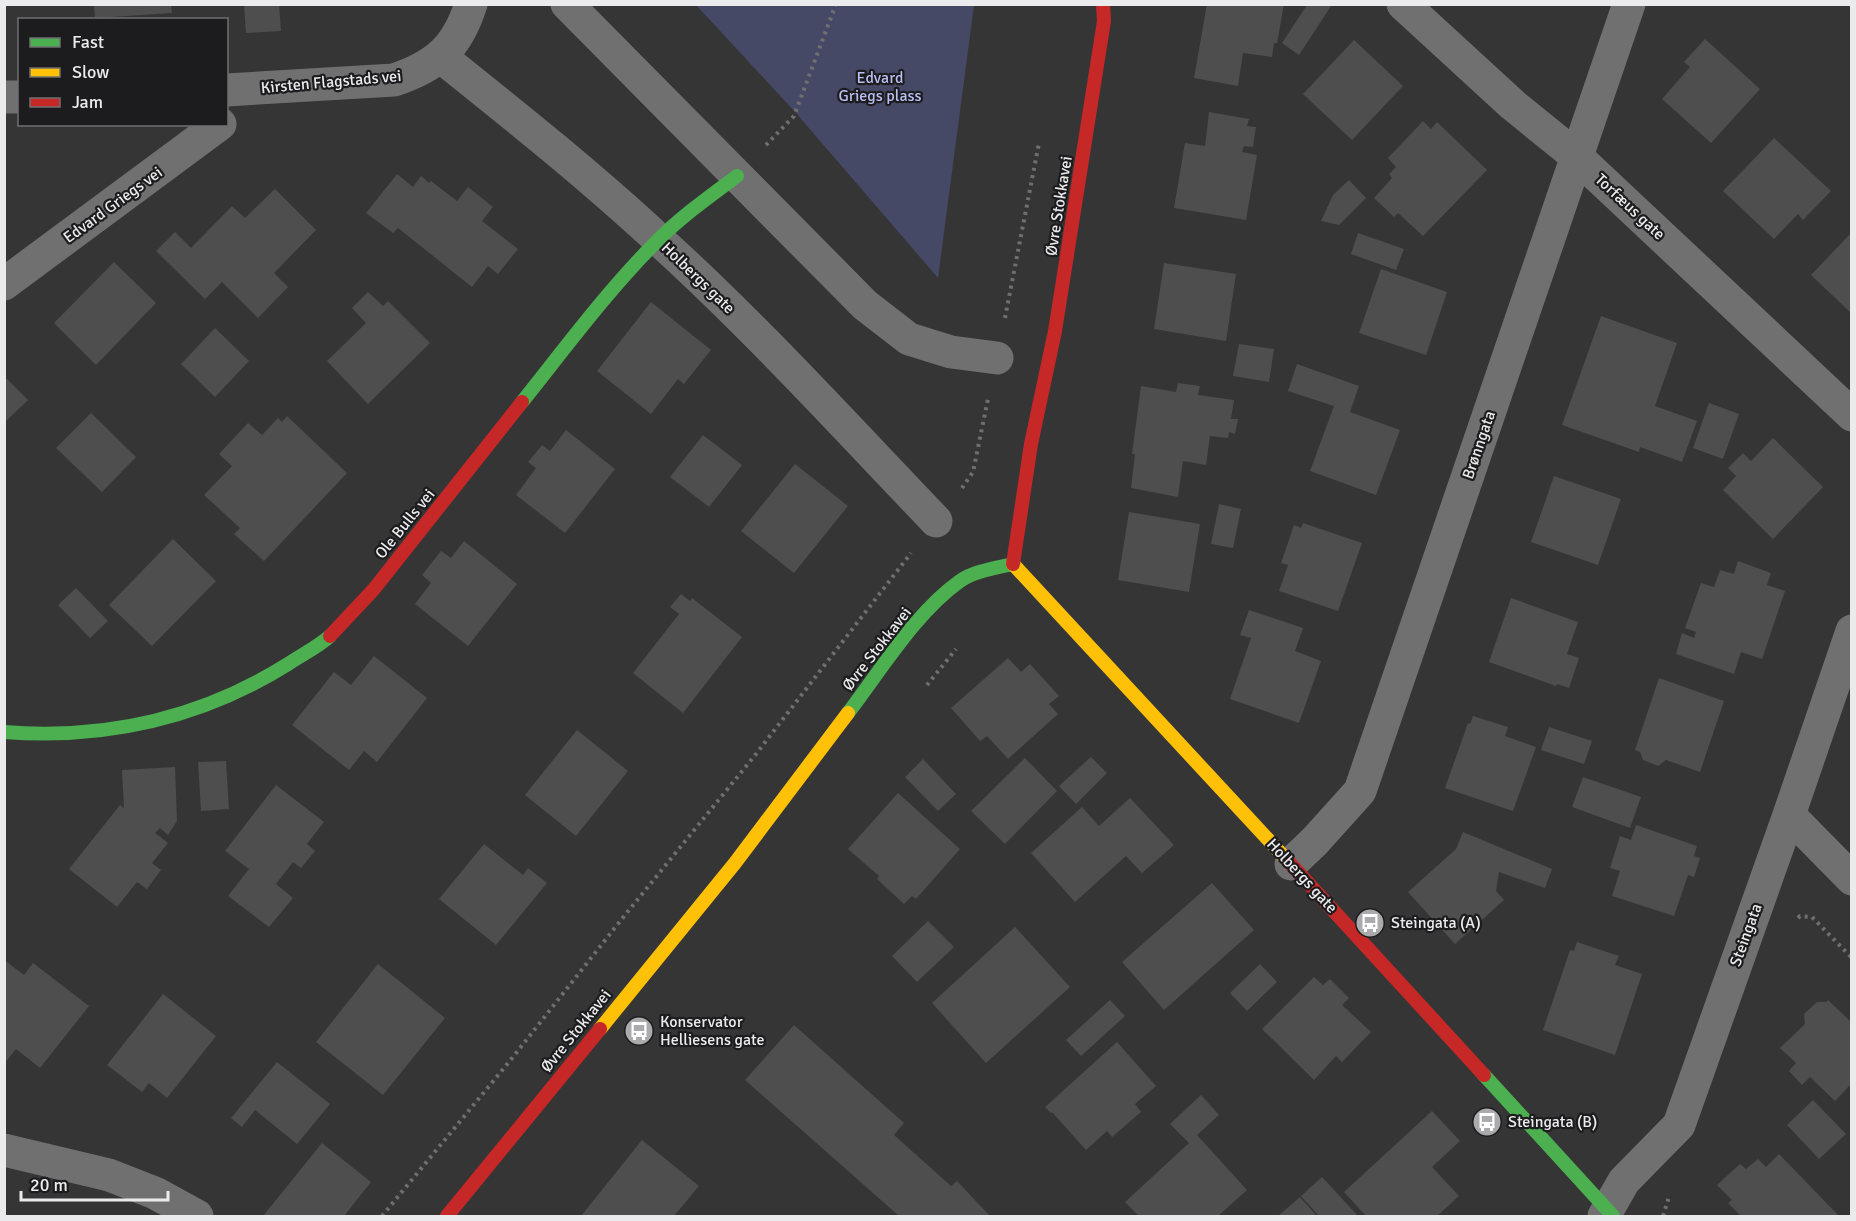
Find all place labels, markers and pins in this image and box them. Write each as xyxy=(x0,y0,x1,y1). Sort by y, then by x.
bus stop icon: Steingata (A) xyxy=(1354,907,1386,939)
place label: Steingata (A) xyxy=(1391,913,1481,933)
place label: Konservator Helliesens gate xyxy=(660,1012,764,1050)
bus stop icon: Konservator Helliesens gate xyxy=(623,1015,655,1047)
bus stop icon: Steingata (B) xyxy=(1471,1106,1503,1138)
place label: Steingata (B) xyxy=(1508,1112,1597,1132)

